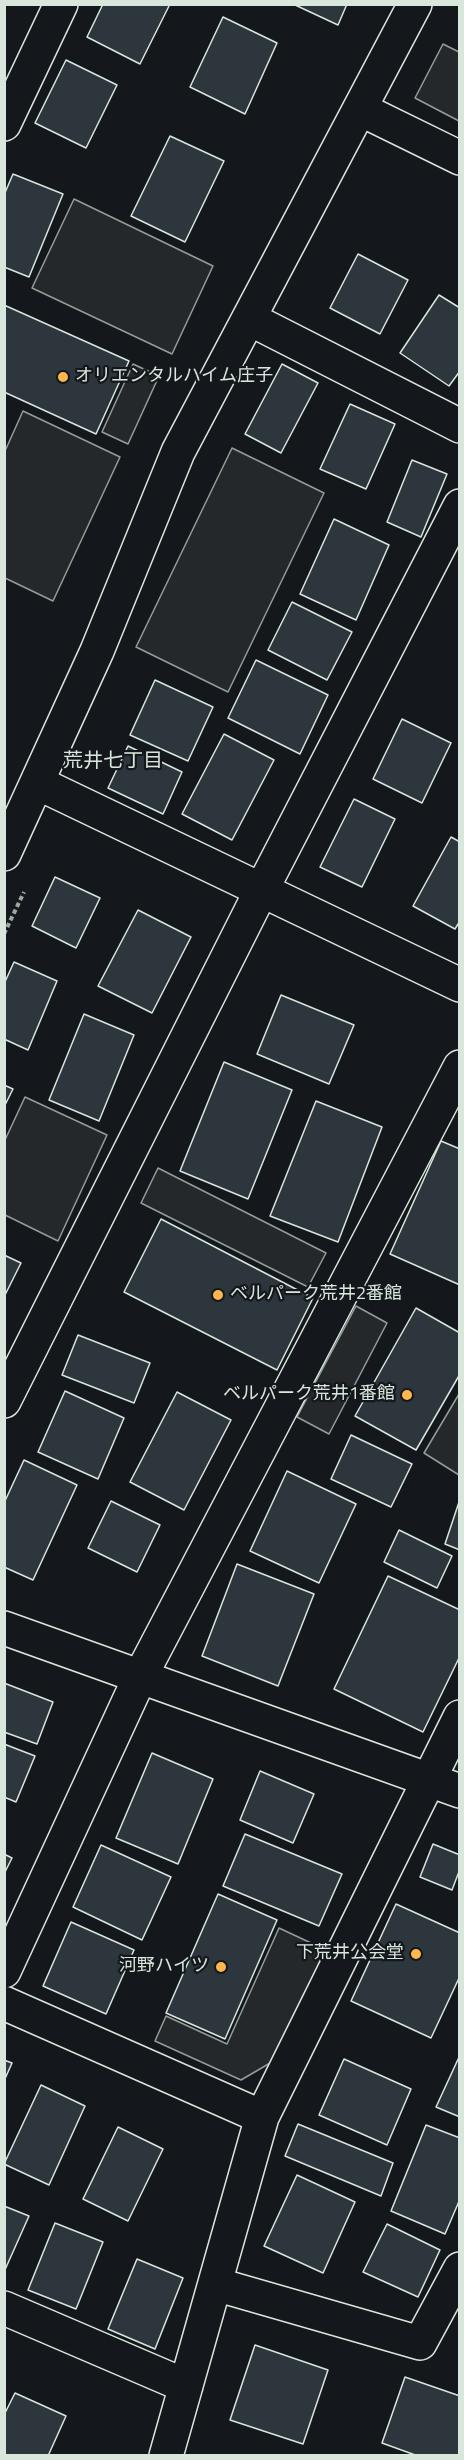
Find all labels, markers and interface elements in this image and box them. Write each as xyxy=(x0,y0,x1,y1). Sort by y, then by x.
place label: オリエンタルハイム庄子 xyxy=(75,366,273,388)
marker: オリエンタルハイム庄子 xyxy=(56,370,70,384)
district label: 荒井七丁目 xyxy=(63,750,163,774)
place label: ベルパーク荒井2番館 xyxy=(230,1284,402,1306)
marker: ベルパーク荒井2番館 xyxy=(211,1288,225,1302)
place label: ベルパーク荒井1番館 xyxy=(223,1384,395,1406)
marker: ベルパーク荒井1番館 xyxy=(400,1388,414,1402)
place label: 下荒井公会堂 xyxy=(296,1943,404,1965)
marker: 下荒井公会堂 xyxy=(409,1947,423,1961)
place label: 河野ハイツ xyxy=(119,1956,209,1978)
marker: 河野ハイツ xyxy=(214,1960,228,1974)

